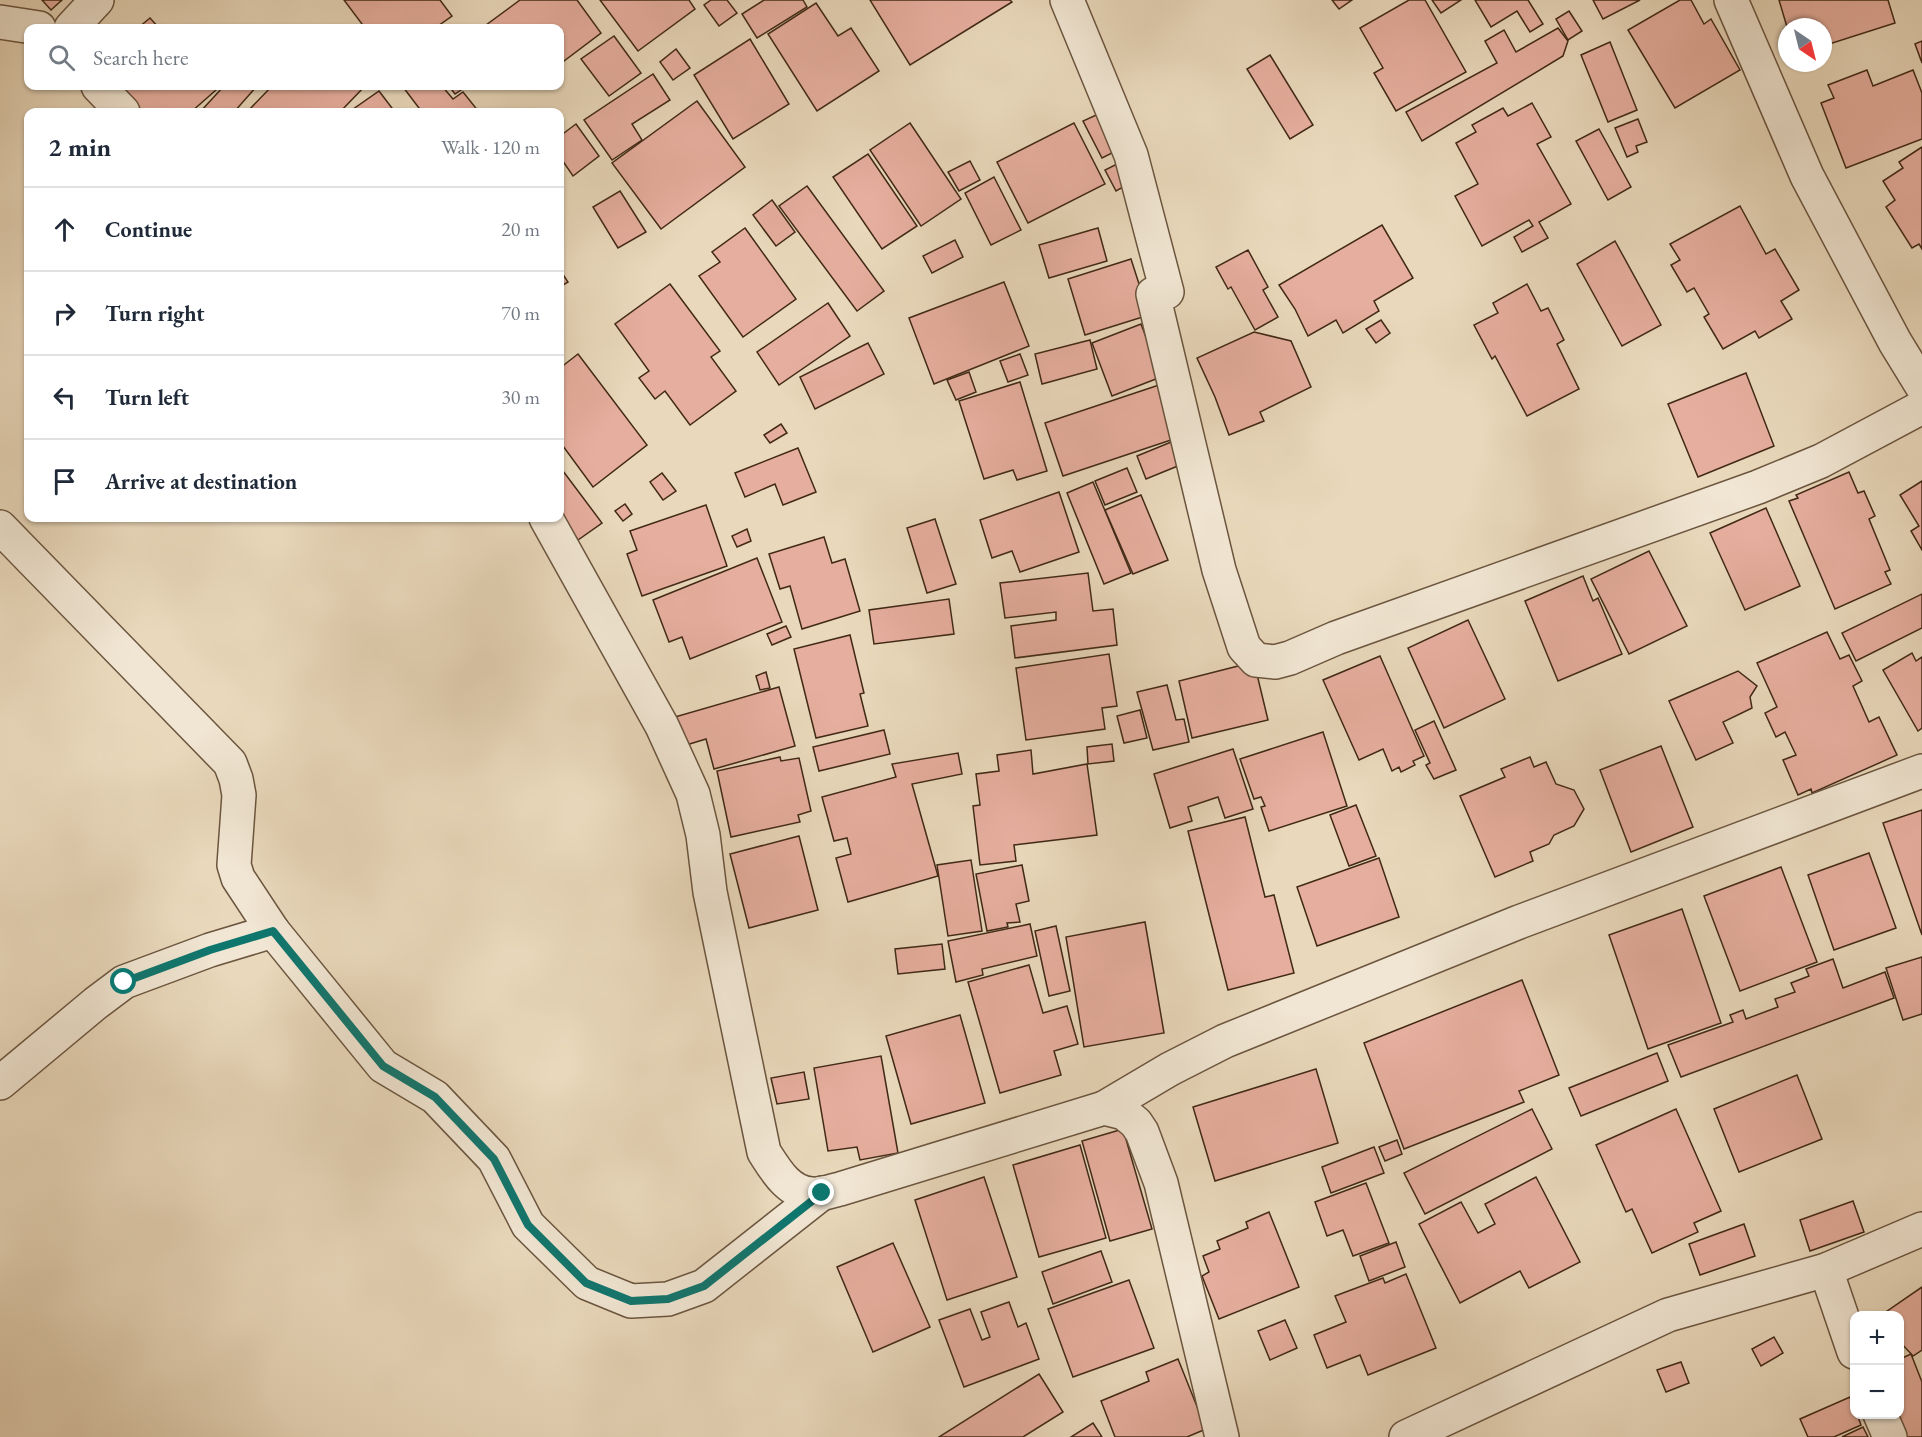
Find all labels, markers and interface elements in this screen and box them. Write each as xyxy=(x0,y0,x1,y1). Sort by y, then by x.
north arrow xyxy=(1778,18,1832,72)
search box xyxy=(24,24,564,90)
icon: search xyxy=(45,41,78,74)
text: Search here xyxy=(93,43,188,72)
text: 2 min xyxy=(48,130,111,164)
text: Walk · 120 m xyxy=(441,134,540,160)
icon: ahead xyxy=(48,213,81,246)
text: Continue xyxy=(105,215,192,244)
text: 20 m xyxy=(501,216,540,242)
icon: right xyxy=(48,297,81,330)
text: Turn right xyxy=(105,299,204,328)
text: 70 m xyxy=(501,300,540,326)
icon: left xyxy=(48,381,81,414)
text: Turn left xyxy=(105,383,189,412)
text: 30 m xyxy=(501,384,540,410)
icon: arrive xyxy=(48,465,81,498)
text: Arrive at destination xyxy=(105,467,297,496)
route start xyxy=(110,968,136,994)
route end xyxy=(808,1179,834,1205)
map controls xyxy=(1850,1311,1904,1419)
button: + xyxy=(1850,1311,1904,1365)
button: − xyxy=(1850,1365,1904,1419)

